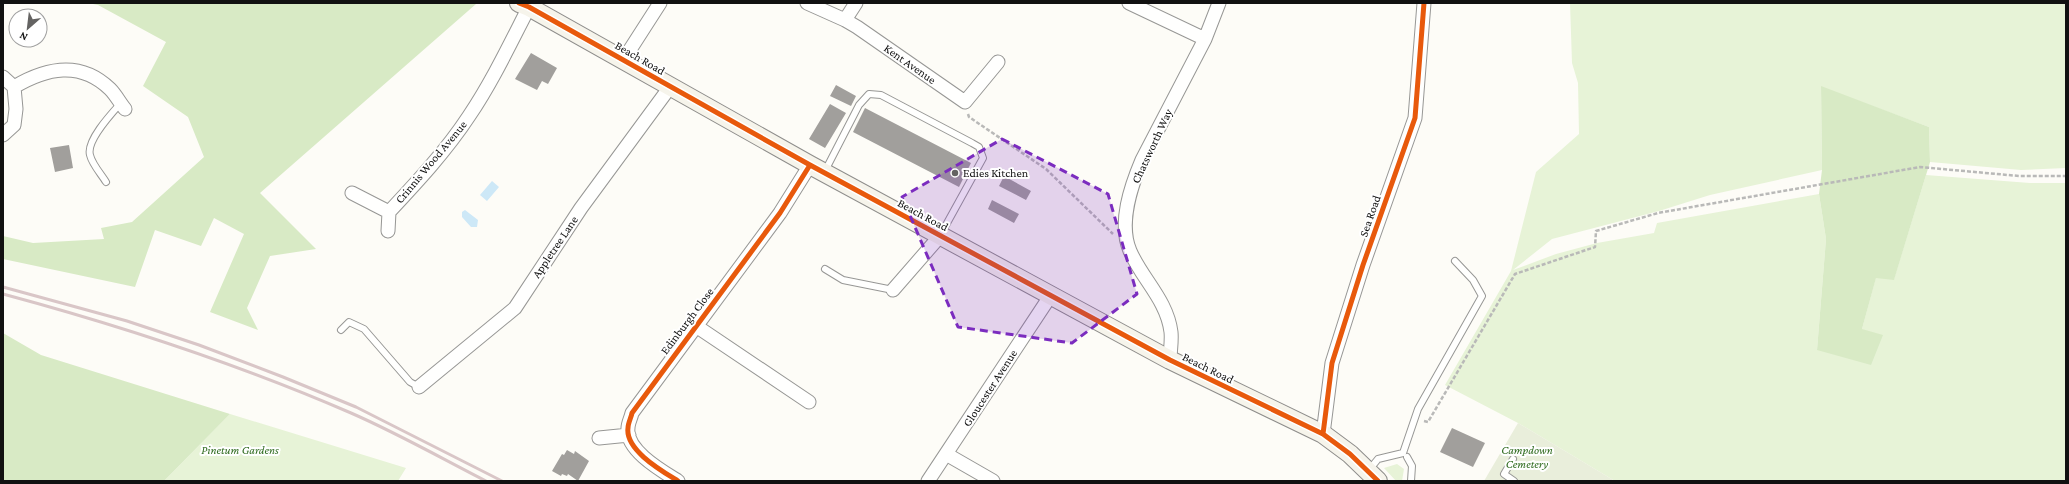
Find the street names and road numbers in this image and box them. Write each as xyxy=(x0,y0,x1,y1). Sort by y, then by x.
street label: Beach Road xyxy=(613,38,668,78)
street label: Kent Avenue xyxy=(881,41,939,87)
street label: Chatsworth Way xyxy=(1129,106,1176,186)
street label: Crinnis Wood Avenue xyxy=(392,118,470,206)
street label: Sea Road xyxy=(1356,193,1384,239)
street label: Beach Road xyxy=(895,196,951,234)
street label: Appletree Lane xyxy=(529,213,581,281)
street label: Edinburgh Close xyxy=(657,285,717,357)
street label: Gloucester Avenue xyxy=(960,347,1020,429)
street label: Beach Road xyxy=(1180,350,1237,387)

